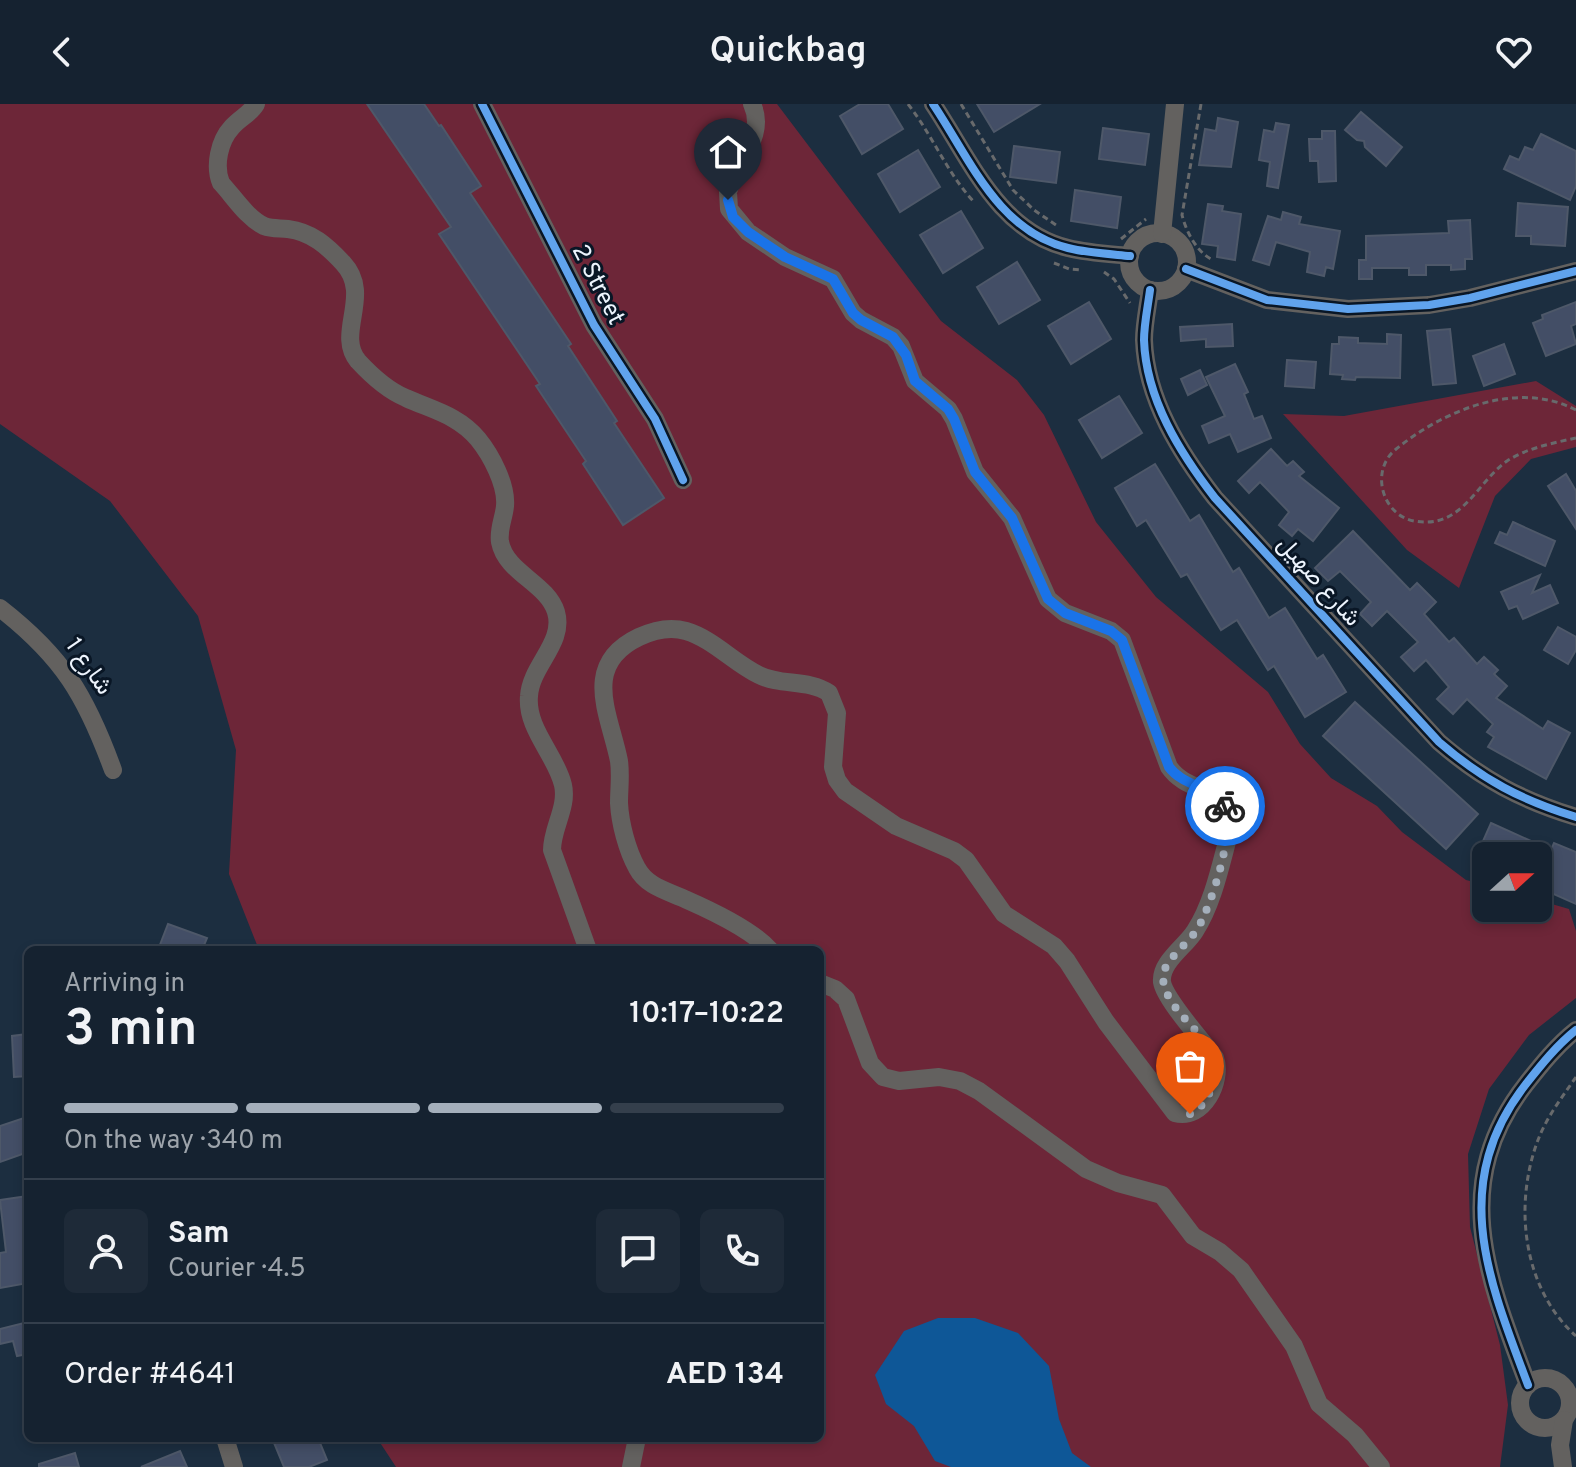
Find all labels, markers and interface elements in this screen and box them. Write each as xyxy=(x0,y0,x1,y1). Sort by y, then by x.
text: Quickbag xyxy=(709,29,867,75)
icon: back xyxy=(40,30,84,74)
icon: heart xyxy=(1492,30,1536,74)
pin xyxy=(694,118,762,200)
icon: home xyxy=(706,130,750,174)
street label: 2 Street xyxy=(564,240,630,330)
street label: شارع صهيل xyxy=(1270,531,1366,633)
street label: شارع 1 xyxy=(58,633,118,701)
courier xyxy=(1185,766,1265,846)
icon: bike xyxy=(1203,784,1247,828)
north arrow xyxy=(1472,842,1552,922)
map controls xyxy=(1472,842,1552,922)
text: Arriving in xyxy=(64,968,185,1001)
text: 10:17–10:22 xyxy=(629,996,784,1033)
text: 3 min xyxy=(64,998,197,1064)
pin xyxy=(1156,1032,1224,1114)
icon: bag xyxy=(1168,1044,1212,1088)
text: On the way · 340 m xyxy=(64,1125,283,1158)
button: person xyxy=(64,1209,148,1293)
button: chat xyxy=(596,1209,680,1293)
button: phone xyxy=(700,1209,784,1293)
text: Sam xyxy=(168,1216,230,1253)
text: Courier · 4.5 xyxy=(168,1253,306,1286)
text: Order #4641 xyxy=(64,1357,236,1394)
text: AED 134 xyxy=(666,1357,784,1394)

